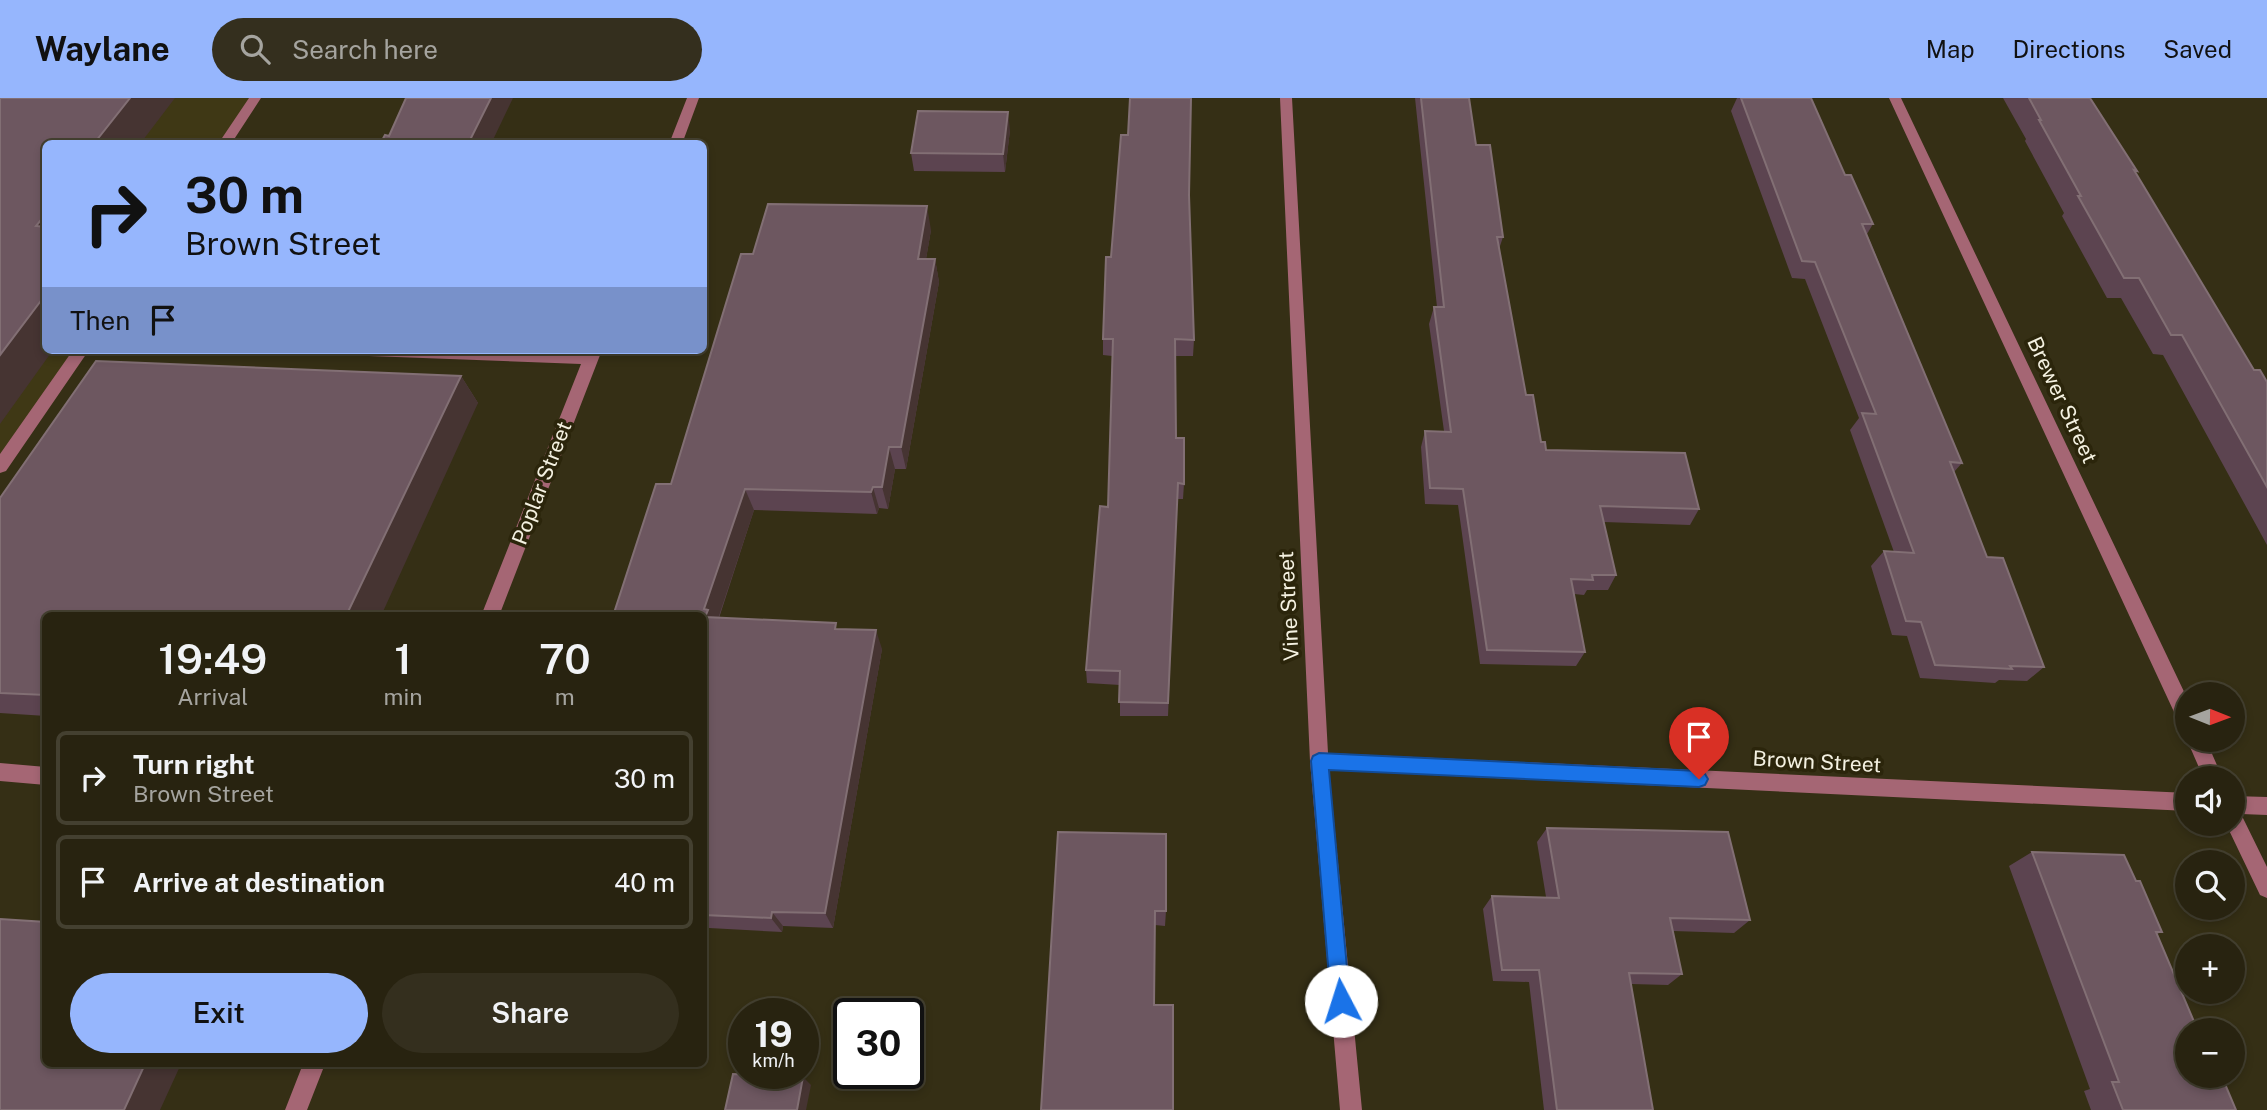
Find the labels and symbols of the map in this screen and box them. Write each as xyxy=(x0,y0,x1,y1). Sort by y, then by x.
street label: Brewer Street xyxy=(2022,333,2103,467)
street label: Poplar Street xyxy=(507,418,577,548)
street label: Vine Street xyxy=(1273,551,1304,661)
north arrow xyxy=(2175,682,2245,752)
pin xyxy=(1669,707,1729,779)
street label: Brown Street xyxy=(1752,746,1882,777)
position arrow xyxy=(1304,964,1378,1038)
speed limit sign: 30 xyxy=(833,998,924,1089)

